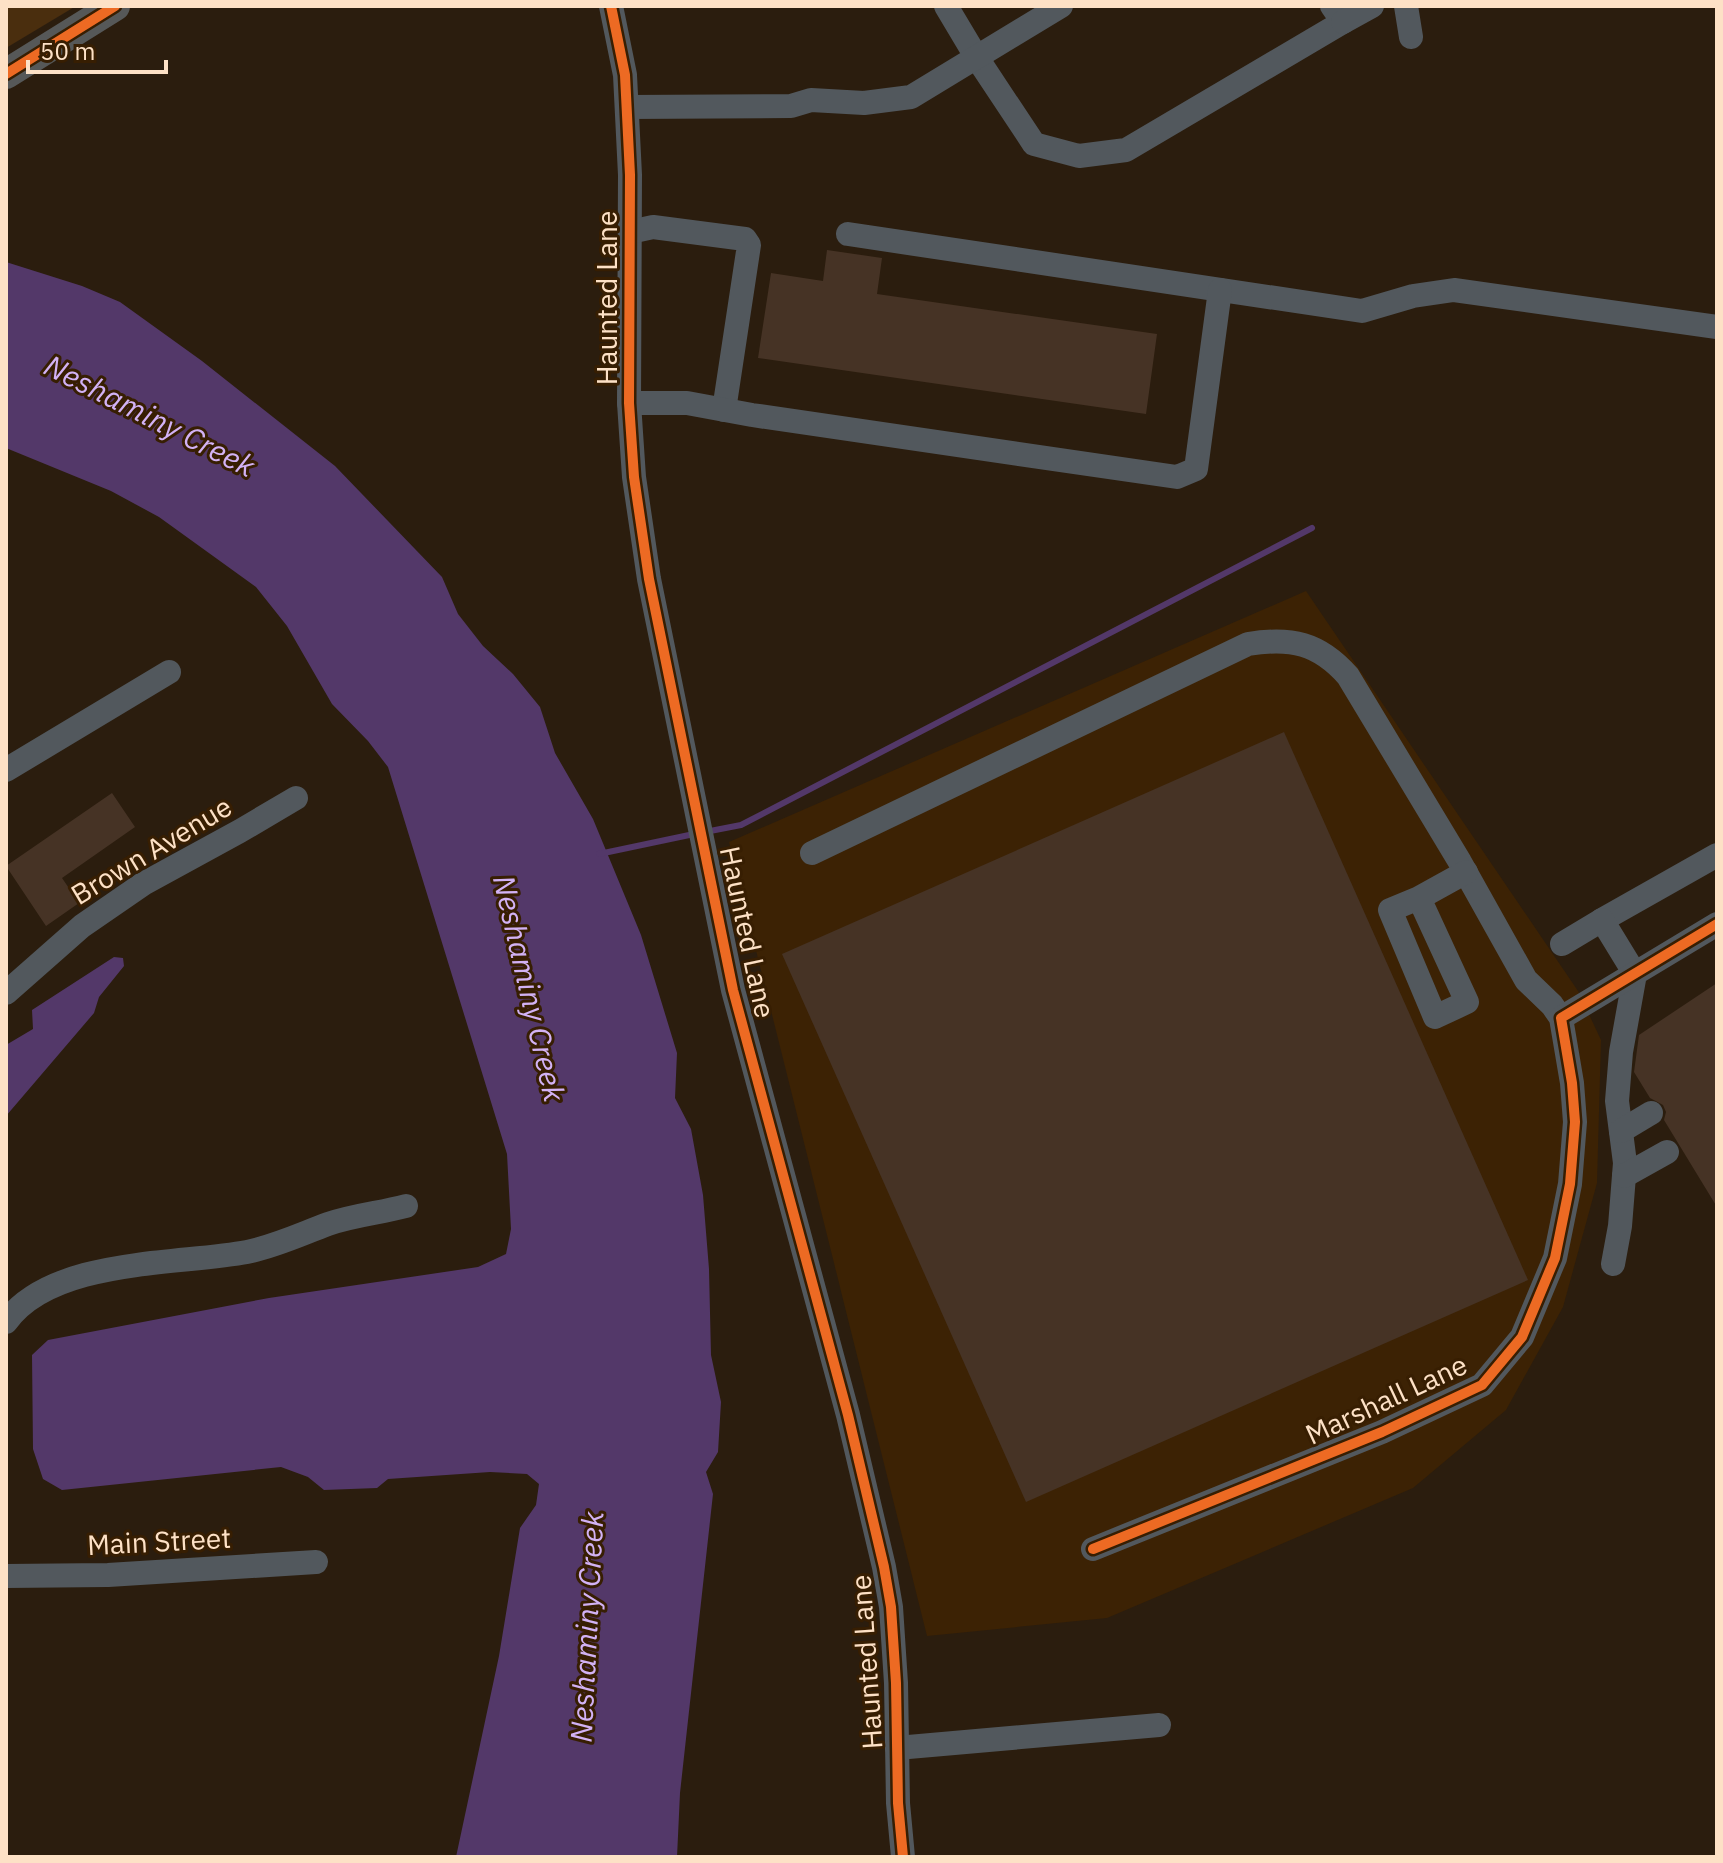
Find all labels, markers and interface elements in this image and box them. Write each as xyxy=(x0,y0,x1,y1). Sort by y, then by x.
scale bar xyxy=(28,24,166,74)
text: 50 m xyxy=(40,35,95,67)
street label: Haunted Lane xyxy=(588,211,625,385)
water label: Neshaminy Creek xyxy=(38,345,262,485)
street label: Brown Avenue xyxy=(64,787,238,913)
street label: Haunted Lane xyxy=(712,843,784,1021)
water label: Neshaminy Creek xyxy=(485,871,575,1105)
street label: Marshall Lane xyxy=(1299,1345,1473,1453)
water label: Neshaminy Creek xyxy=(560,1510,612,1743)
street label: Main Street xyxy=(86,1519,232,1563)
street label: Haunted Lane xyxy=(841,1574,891,1750)

